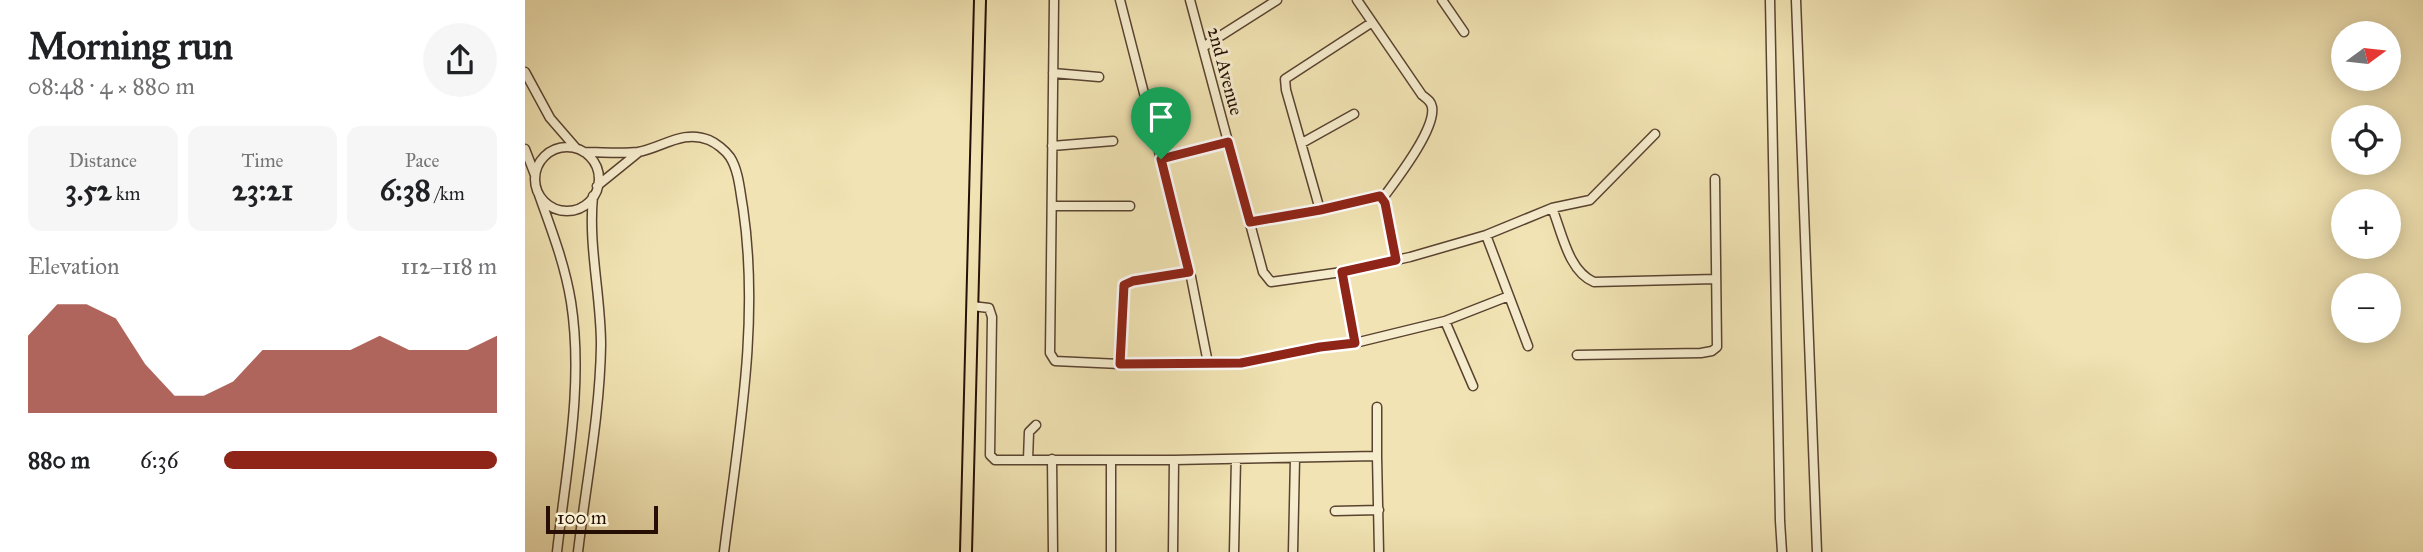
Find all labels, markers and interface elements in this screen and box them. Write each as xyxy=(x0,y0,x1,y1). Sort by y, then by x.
north arrow xyxy=(2331,21,2401,91)
map controls xyxy=(2331,21,2401,343)
text: Morning run xyxy=(28,23,233,69)
button: share xyxy=(423,23,497,97)
street label: 2nd Avenue xyxy=(1203,25,1248,118)
text: 08:48 · 4 × 880 m xyxy=(28,72,195,100)
pin xyxy=(1131,87,1191,159)
icon: arrive xyxy=(1142,98,1180,136)
button: locate xyxy=(2331,105,2401,175)
text: Distance xyxy=(69,149,137,172)
text: Time xyxy=(241,149,284,172)
text: Pace xyxy=(405,149,439,172)
text: 3.52 xyxy=(65,172,112,208)
text: 23:21 xyxy=(232,172,293,208)
text: 6:38 xyxy=(380,172,431,208)
text: km xyxy=(112,182,141,205)
text: /km xyxy=(431,182,465,205)
button: + xyxy=(2331,189,2401,259)
text: Elevation xyxy=(28,252,119,280)
text: 112–118 m xyxy=(401,252,497,280)
button: − xyxy=(2331,273,2401,343)
text: 880 m xyxy=(28,446,90,474)
text: 6:36 xyxy=(140,446,179,474)
scale bar xyxy=(546,503,658,535)
text: 100 m xyxy=(557,506,607,529)

